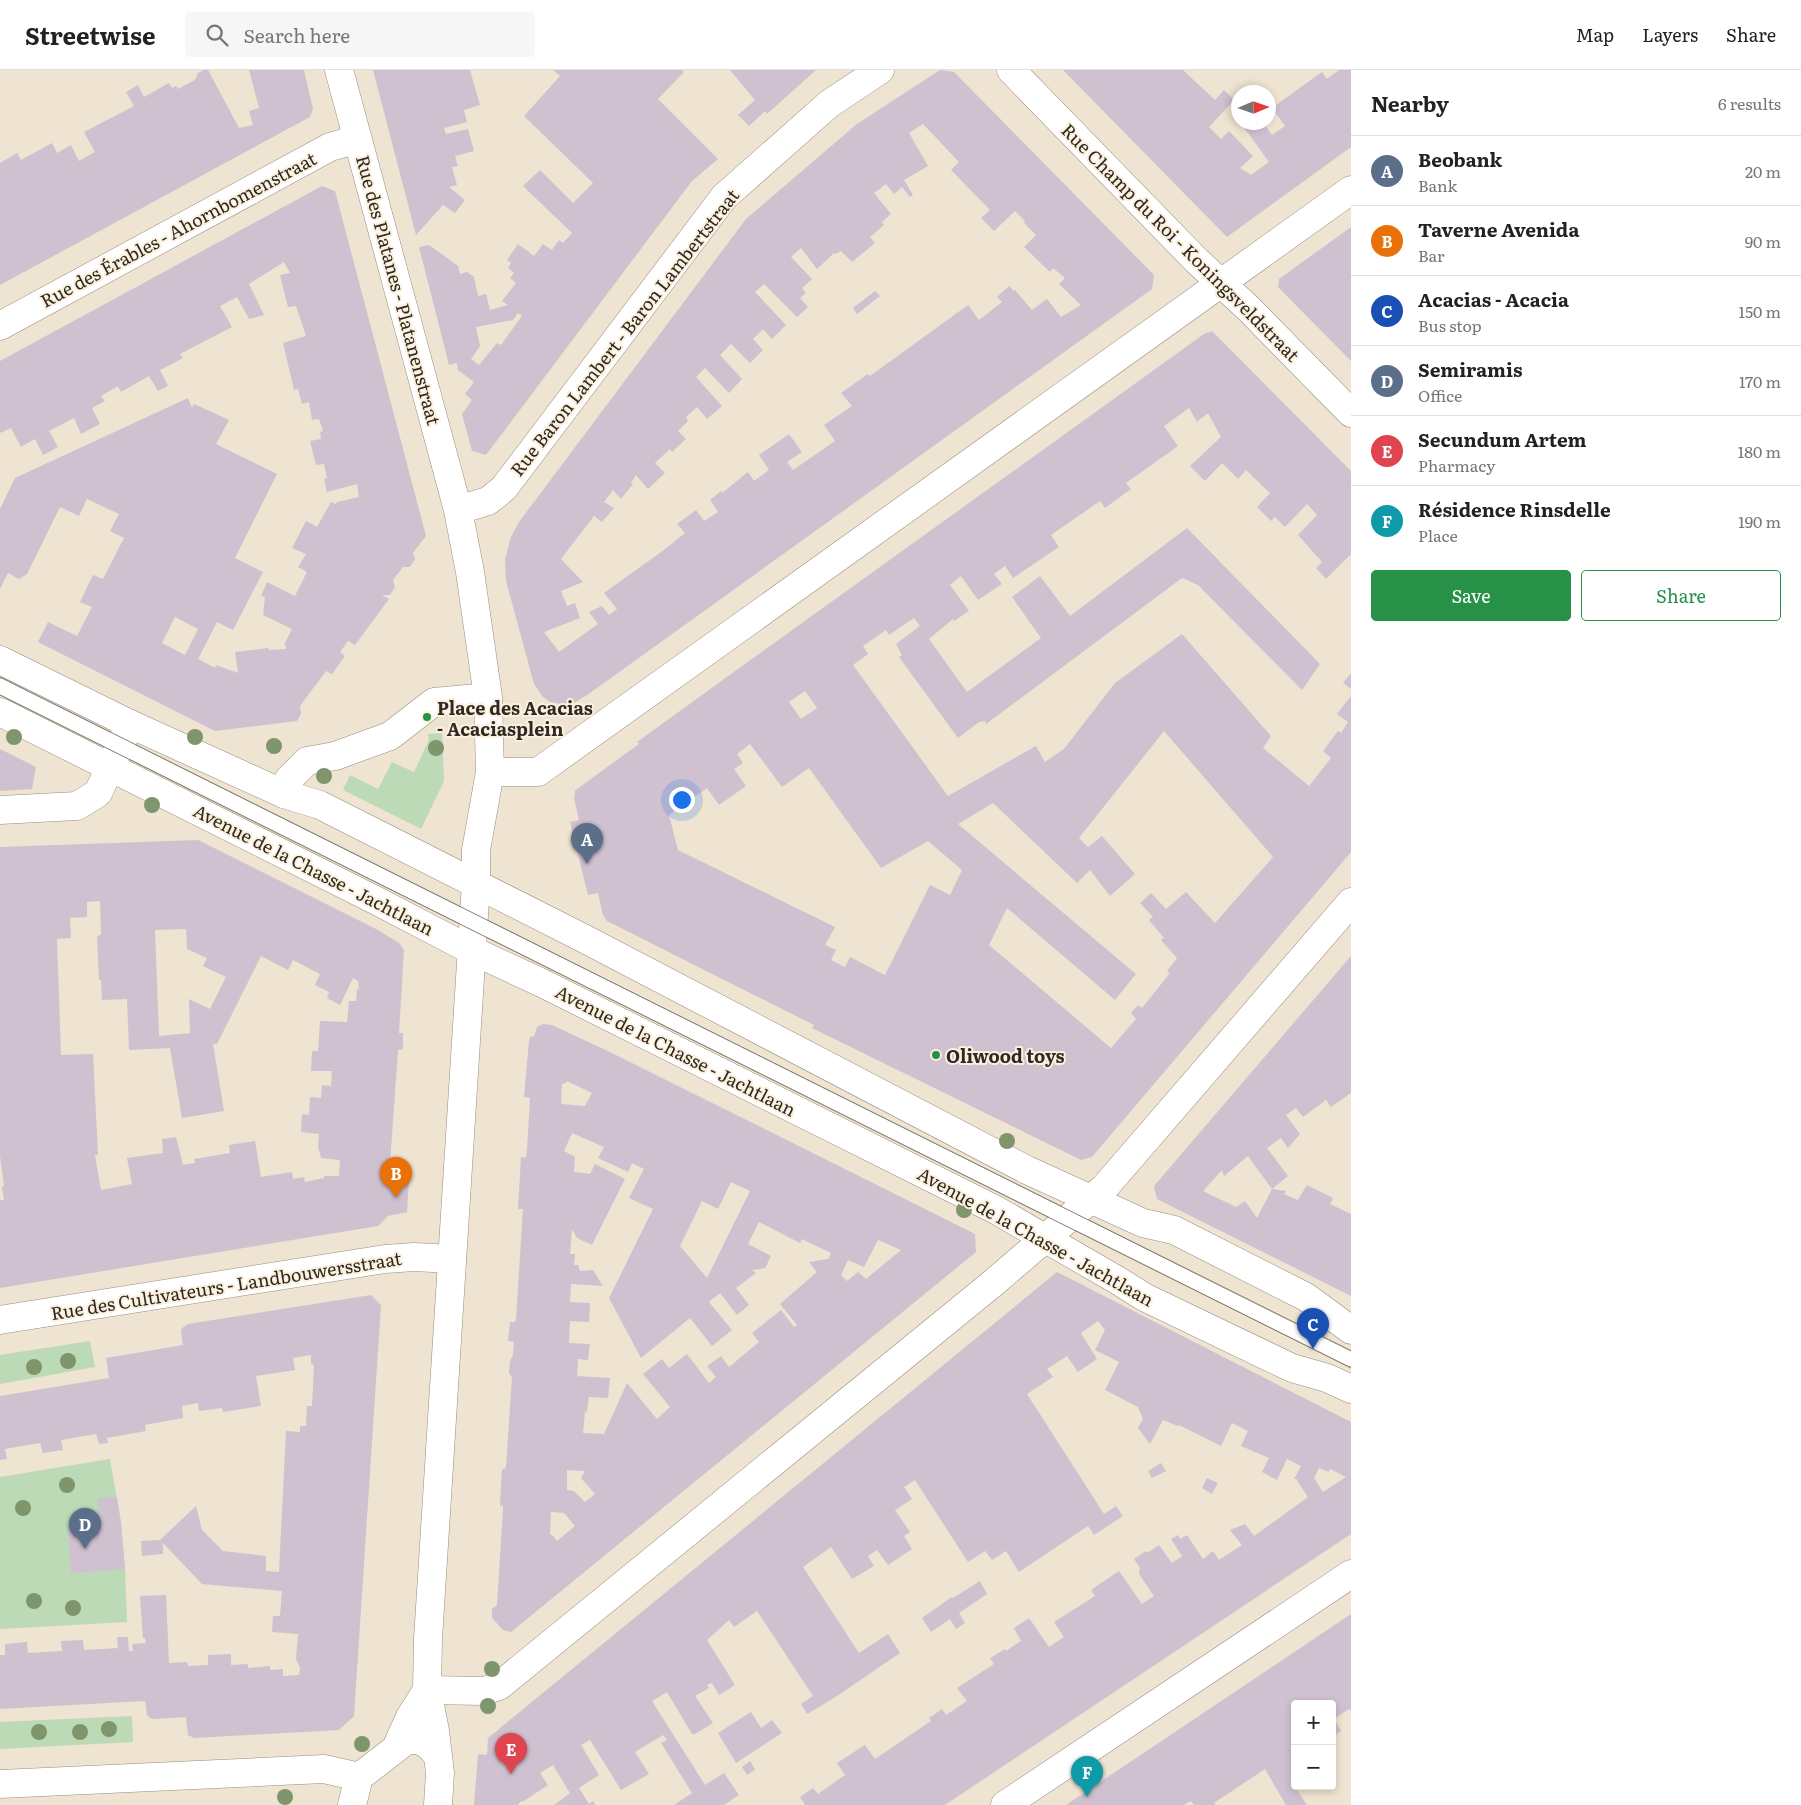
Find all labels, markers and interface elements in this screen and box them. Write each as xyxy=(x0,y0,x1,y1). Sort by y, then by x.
search box xyxy=(185,12,535,57)
text: Streetwise xyxy=(25,17,155,52)
icon: search xyxy=(203,21,231,49)
text: Search here xyxy=(243,21,350,49)
text: Map xyxy=(1576,21,1614,48)
text: Layers xyxy=(1642,21,1698,48)
text: Share xyxy=(1726,21,1776,48)
north arrow xyxy=(1231,85,1276,130)
text: Nearby xyxy=(1371,87,1449,118)
text: 6 results xyxy=(1718,91,1781,115)
street label: Rue Champ du Roi - Koningsveldstraat xyxy=(1056,117,1307,368)
street label: Rue des Érables - Ahornbomenstraat xyxy=(35,144,321,313)
text: Beobank xyxy=(1418,145,1502,173)
street label: Rue des Platanes - Platanenstraat xyxy=(350,152,448,429)
text: A xyxy=(1381,159,1393,183)
text: 20 m xyxy=(1745,159,1781,183)
text: Bank xyxy=(1418,173,1457,197)
street label: Rue Baron Lambert - Baron Lambertstraat xyxy=(503,182,745,481)
text: Taverne Avenida xyxy=(1418,215,1579,243)
text: B xyxy=(1381,229,1393,253)
text: 90 m xyxy=(1745,229,1781,253)
text: Bar xyxy=(1418,243,1445,267)
text: Acacias - Acacia xyxy=(1418,285,1569,313)
text: C xyxy=(1381,299,1393,323)
text: 150 m xyxy=(1738,299,1781,323)
text: Bus stop xyxy=(1418,313,1482,337)
text: Semiramis xyxy=(1418,355,1522,383)
text: D xyxy=(1381,369,1393,393)
text: 170 m xyxy=(1739,369,1781,393)
text: Office xyxy=(1418,383,1462,407)
text: Secundum Artem xyxy=(1418,425,1587,453)
text: E xyxy=(1382,439,1392,463)
text: 180 m xyxy=(1738,439,1781,463)
text: Pharmacy xyxy=(1418,453,1496,477)
text: Résidence Rinsdelle xyxy=(1418,495,1611,523)
text: F xyxy=(1382,509,1392,533)
text: 190 m xyxy=(1738,509,1781,533)
text: Place xyxy=(1418,523,1458,547)
button: Save xyxy=(1371,570,1571,621)
button: Share xyxy=(1581,570,1781,621)
place label: Place des Acacias - Acaciasplein xyxy=(437,694,593,742)
marker: Place des Acacias - Acaciasplein xyxy=(421,711,433,723)
your location xyxy=(669,787,695,813)
street label: Avenue de la Chasse - Jachtlaan xyxy=(189,796,439,942)
pin: A xyxy=(571,823,603,864)
street label: Avenue de la Chasse - Jachtlaan xyxy=(551,977,801,1123)
place label: Oliwood toys xyxy=(946,1042,1065,1069)
marker: Oliwood toys xyxy=(930,1049,942,1061)
pin: B xyxy=(380,1157,412,1198)
street label: Avenue de la Chasse - Jachtlaan xyxy=(913,1160,1159,1312)
street label: Rue des Cultivateurs - Landbouwersstraat xyxy=(49,1244,404,1326)
pin: C xyxy=(1297,1308,1329,1349)
pin: D xyxy=(69,1508,101,1549)
map controls xyxy=(1291,1700,1336,1790)
button: + xyxy=(1291,1700,1336,1745)
pin: E xyxy=(495,1733,527,1774)
button: − xyxy=(1291,1745,1336,1790)
pin: F xyxy=(1071,1756,1103,1797)

